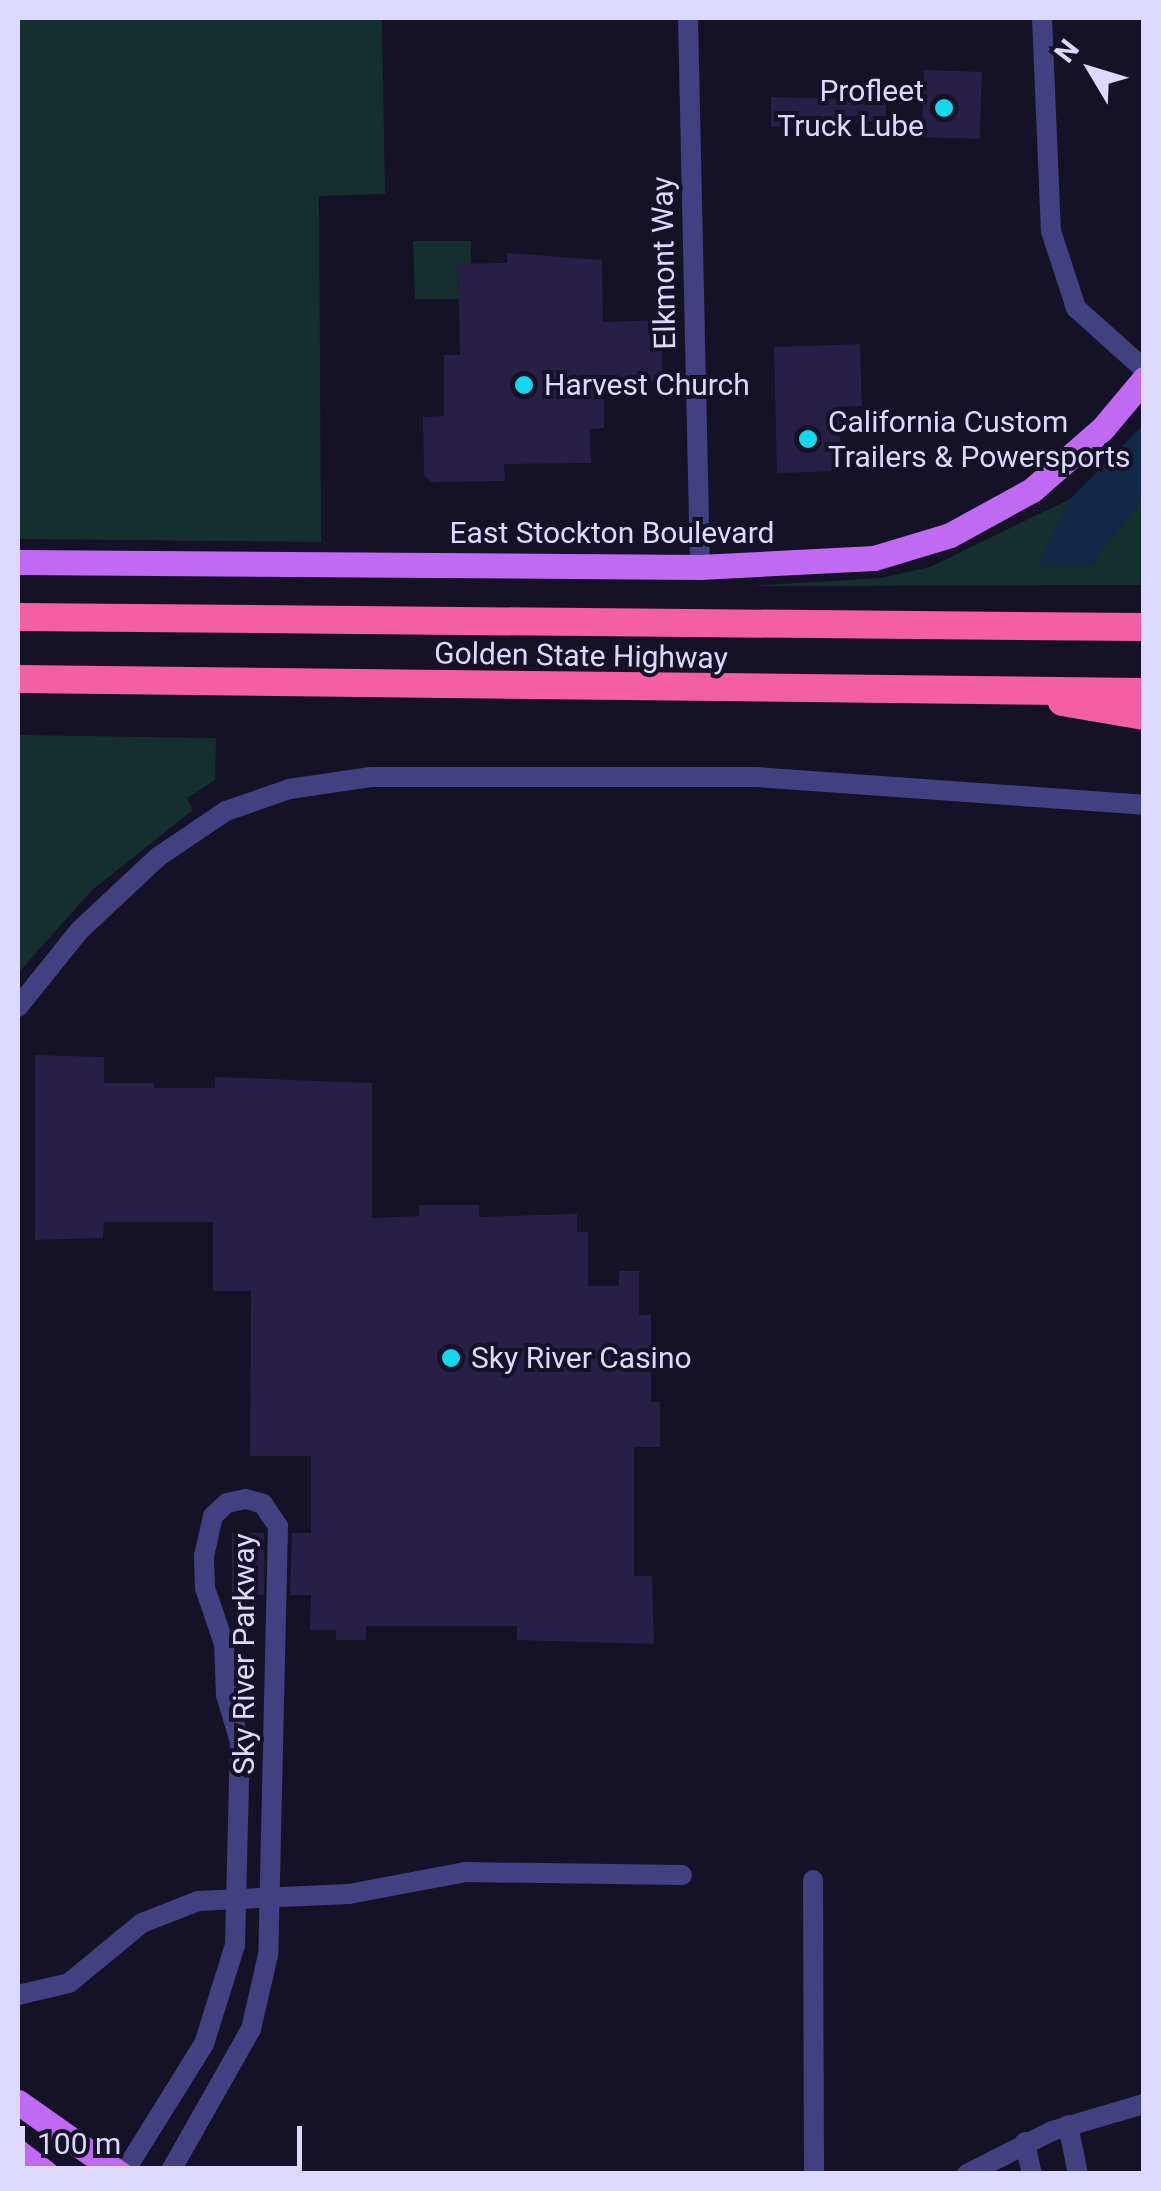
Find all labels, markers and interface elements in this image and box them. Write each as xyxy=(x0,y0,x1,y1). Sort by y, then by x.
north arrow xyxy=(1041,20,1141,120)
text: N xyxy=(1048,33,1086,69)
place label: Profleet Truck Lube xyxy=(777,73,924,144)
marker: Profleet Truck Lube xyxy=(933,97,955,119)
street label: Elkmont Way xyxy=(644,176,684,350)
place label: Harvest Church xyxy=(544,367,750,403)
marker: Harvest Church xyxy=(513,374,535,396)
place label: California Custom Trailers & Powersports xyxy=(828,404,1130,474)
marker: California Custom Trailers & Powersports xyxy=(797,428,819,450)
street label: East Stockton Boulevard xyxy=(450,515,774,551)
street label: Golden State Highway xyxy=(434,635,728,677)
place label: Sky River Casino xyxy=(471,1340,692,1376)
marker: Sky River Casino xyxy=(440,1347,462,1369)
street label: Sky River Parkway xyxy=(226,1533,262,1775)
scale bar xyxy=(25,2106,308,2168)
text: 100 m xyxy=(37,2126,121,2161)

